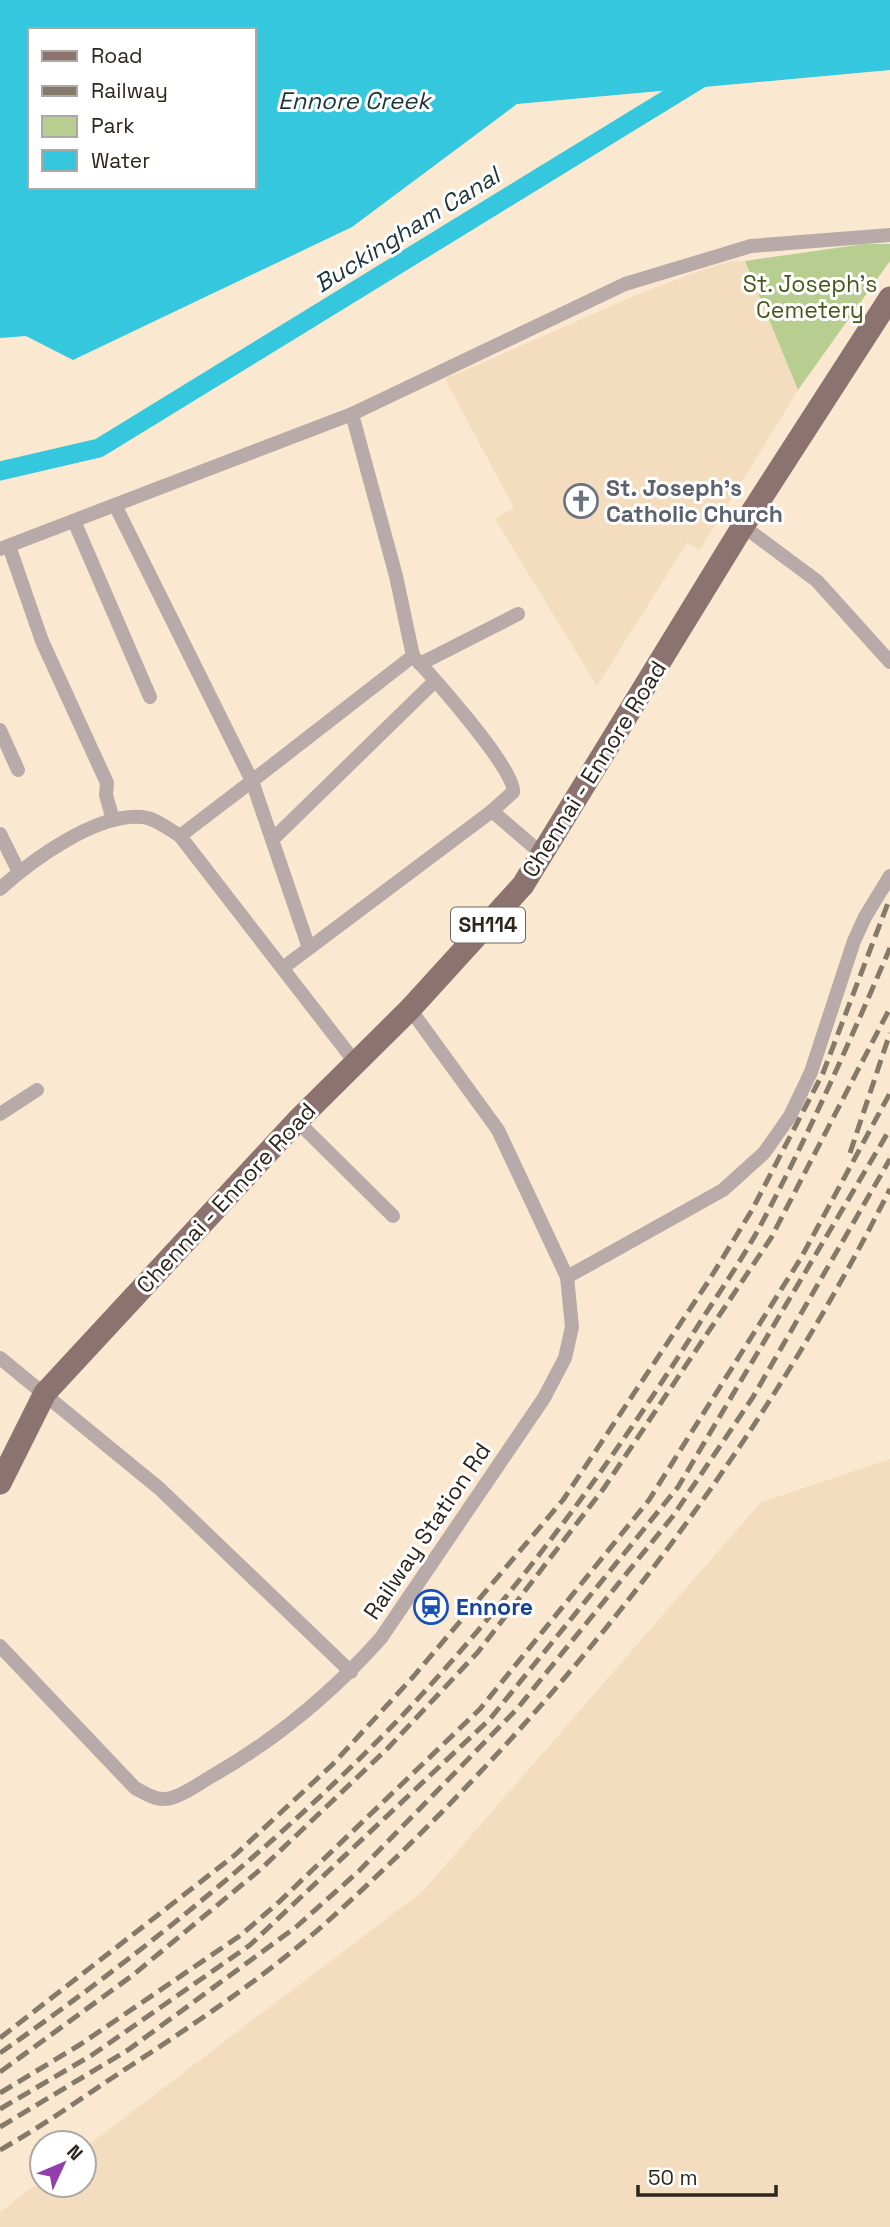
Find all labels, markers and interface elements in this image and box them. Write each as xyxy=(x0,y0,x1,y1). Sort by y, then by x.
legend xyxy=(28,28,256,189)
text: Road xyxy=(91,42,143,69)
text: Railway xyxy=(91,77,168,104)
water label: Ennore Creek xyxy=(278,85,433,116)
text: Park xyxy=(91,112,135,139)
text: Water xyxy=(91,147,150,174)
water label: Buckingham Canal xyxy=(308,158,508,299)
park label: St. Joseph's Cemetery xyxy=(743,269,877,325)
place label: St. Joseph's Catholic Church xyxy=(606,473,783,529)
church icon: St. Joseph's Catholic Church xyxy=(562,482,600,520)
street label: Chennai - Ennore Road xyxy=(515,655,673,883)
road number: SH114 xyxy=(451,908,525,942)
street label: Chennai - Ennore Road xyxy=(130,1096,322,1300)
street label: Railway Station Rd xyxy=(357,1437,497,1625)
station icon: Ennore xyxy=(412,1588,450,1626)
place label: Ennore xyxy=(456,1592,533,1622)
north arrow xyxy=(28,2129,98,2199)
text: N xyxy=(61,2139,88,2166)
scale bar xyxy=(638,2154,776,2198)
text: 50 m xyxy=(648,2164,698,2191)

